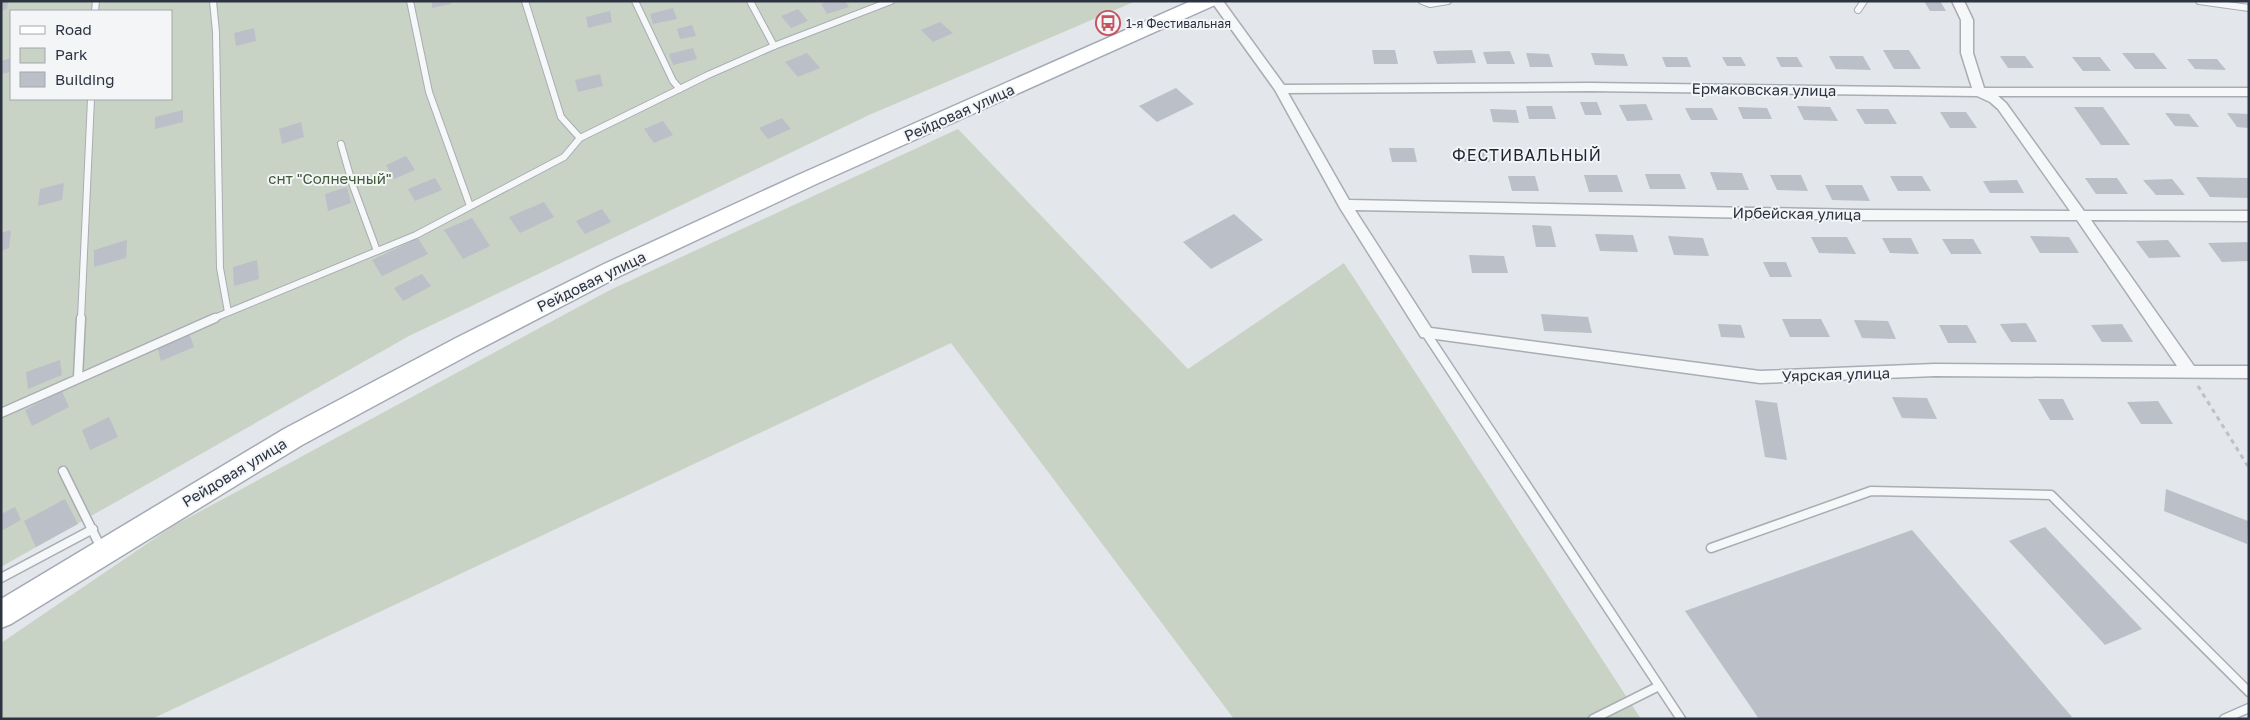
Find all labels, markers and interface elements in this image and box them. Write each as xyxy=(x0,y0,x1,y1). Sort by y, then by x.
legend xyxy=(10,10,172,100)
bus stop icon: 1-я Фестивальная xyxy=(1095,10,1121,36)
place label: 1-я Фестивальная xyxy=(1126,16,1231,31)
text: Road xyxy=(55,20,92,38)
text: Park xyxy=(55,45,88,63)
text: Building xyxy=(55,70,115,88)
street label: Ермаковская улица xyxy=(1691,79,1837,99)
street label: Рейдовая улица xyxy=(901,80,1017,144)
district label: ФЕСТИВАЛЬНЫЙ xyxy=(1452,145,1602,165)
park label: снт "Солнечный" xyxy=(268,169,392,187)
street label: Ирбейская улица xyxy=(1732,203,1862,223)
street label: Рейдовая улица xyxy=(534,247,648,315)
street label: Уярская улица xyxy=(1782,363,1890,385)
street label: Рейдовая улица xyxy=(178,434,290,510)

